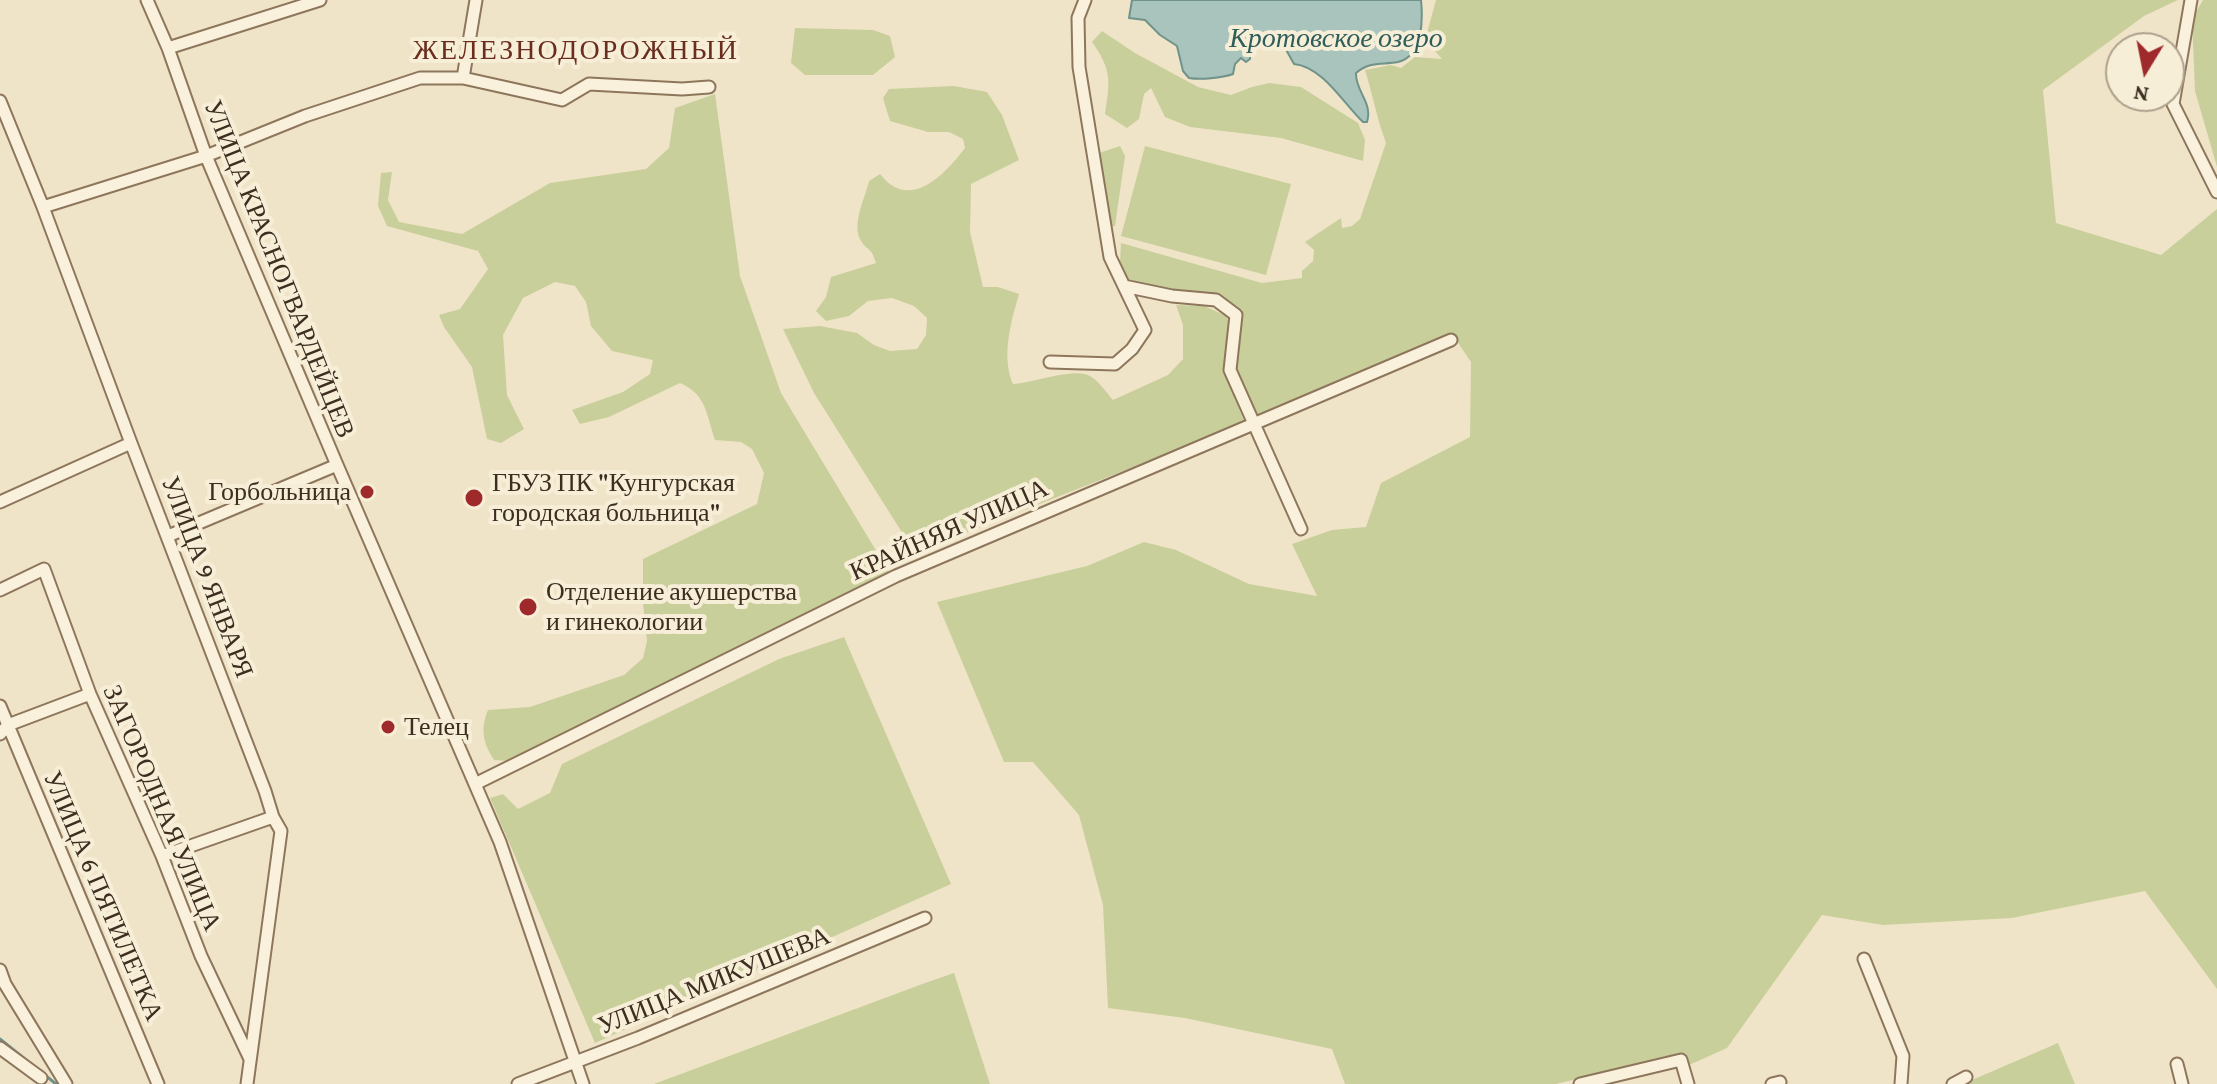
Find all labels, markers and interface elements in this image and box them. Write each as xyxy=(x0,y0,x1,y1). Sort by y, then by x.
water label: Кротовское озеро xyxy=(1229,21,1443,55)
north arrow xyxy=(2105,32,2185,112)
district label: ЖЕЛЕЗНОДОРОЖНЫЙ xyxy=(413,33,739,67)
text: N xyxy=(2132,81,2151,108)
street label: УЛИЦА КРАСНОГВАРДЕЙЦЕВ xyxy=(197,96,361,442)
place label: ГБУЗ ПК "Кунгурская городская больница" xyxy=(492,467,735,528)
street label: УЛИЦА 9 ЯНВАРЯ xyxy=(154,472,260,682)
street label: КРАЙНЯЯ УЛИЦА xyxy=(845,472,1053,588)
place label: Горбольница xyxy=(208,476,351,508)
marker: Горбольница xyxy=(358,483,376,501)
marker: ГБУЗ ПК "Кунгурская городская больница" xyxy=(463,487,485,509)
place label: Отделение акушерства и гинекологии xyxy=(546,576,797,638)
marker: Отделение акушерства и гинекологии xyxy=(517,596,539,618)
street label: ЗАГОРОДНАЯ УЛИЦА xyxy=(96,680,228,936)
place label: Телец xyxy=(404,711,469,743)
marker: Телец xyxy=(379,718,397,736)
street label: УЛИЦА 6 ПЯТИЛЕТКА xyxy=(36,766,170,1026)
street label: УЛИЦА МИКУШЕВА xyxy=(593,920,835,1042)

